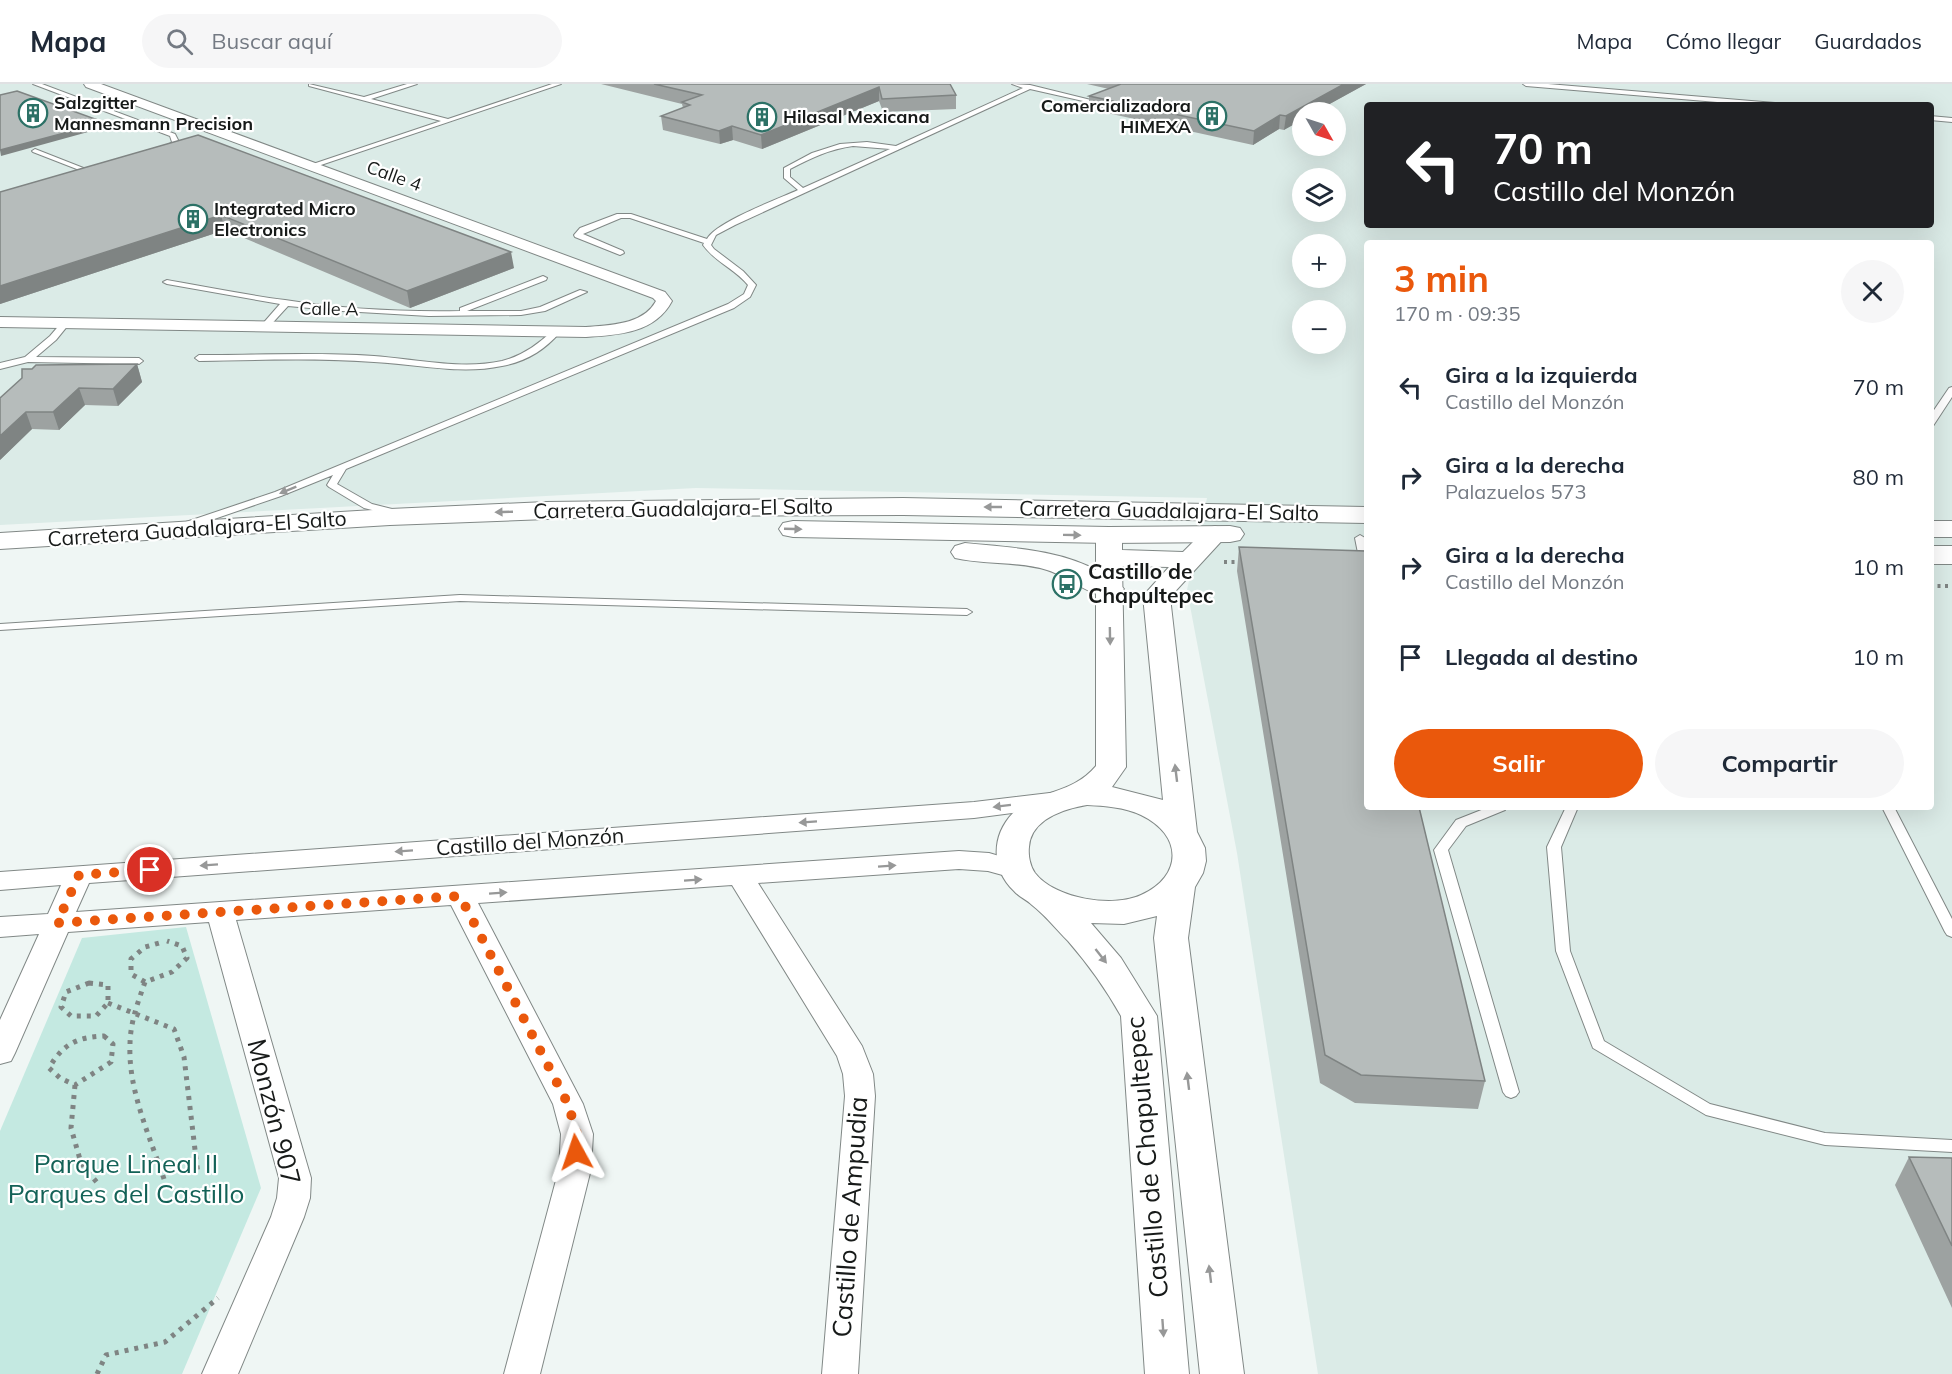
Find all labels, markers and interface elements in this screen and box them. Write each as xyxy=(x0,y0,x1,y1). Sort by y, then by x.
search box xyxy=(142,14,562,68)
text: Mapa xyxy=(30,24,106,59)
icon: search xyxy=(163,25,196,58)
text: Buscar aquí xyxy=(211,27,332,55)
text: Mapa xyxy=(1577,28,1632,54)
text: Cómo llegar xyxy=(1665,28,1781,54)
text: Guardados xyxy=(1814,28,1922,54)
place label: Salzgitter Mannesmann Precision xyxy=(54,91,253,135)
place label: Comercializadora HIMEXA xyxy=(1041,94,1191,138)
building icon: Salzgitter Mannesmann Precision xyxy=(17,97,49,129)
building icon: Comercializadora HIMEXA xyxy=(1196,100,1228,132)
building icon: Hilasal Mexicana xyxy=(746,101,778,133)
north arrow xyxy=(1292,102,1346,156)
map controls xyxy=(1292,102,1346,354)
place label: Hilasal Mexicana xyxy=(783,105,930,128)
text: 70 m xyxy=(1493,122,1593,175)
icon: left xyxy=(1394,126,1472,204)
street label: Calle 4 xyxy=(364,155,425,196)
button: layers xyxy=(1292,168,1346,222)
text: Castillo del Monzón xyxy=(1493,174,1735,208)
place label: Integrated Micro Electronics xyxy=(214,197,356,241)
building icon: Integrated Micro Electronics xyxy=(177,203,209,235)
button: + xyxy=(1292,234,1346,288)
text: 3 min xyxy=(1394,256,1489,301)
button: close xyxy=(1841,260,1904,323)
street label: Calle A xyxy=(299,296,359,321)
button: − xyxy=(1292,300,1346,354)
text: 170 m · 09:35 xyxy=(1394,301,1520,326)
text: Gira a la izquierda xyxy=(1445,361,1638,389)
icon: left xyxy=(1394,371,1427,404)
text: 70 m xyxy=(1853,373,1904,401)
text: Castillo del Monzón xyxy=(1445,389,1625,414)
text: Gira a la derecha xyxy=(1445,451,1625,479)
icon: right xyxy=(1394,461,1427,494)
text: 80 m xyxy=(1853,463,1904,491)
text: Palazuelos 573 xyxy=(1445,479,1586,504)
one-way arrow xyxy=(279,486,297,495)
street label: Carretera Guadalajara-El Salto xyxy=(533,492,833,524)
street label: Carretera Guadalajara-El Salto xyxy=(1019,494,1319,526)
one-way arrow xyxy=(984,502,1003,512)
street label: Carretera Guadalajara-El Salto xyxy=(47,505,347,551)
one-way arrow xyxy=(495,507,514,517)
one-way arrow xyxy=(783,524,802,534)
one-way arrow xyxy=(1062,530,1081,539)
text: Gira a la derecha xyxy=(1445,541,1625,569)
icon: right xyxy=(1394,551,1427,584)
text: 10 m xyxy=(1853,553,1904,581)
place label: Castillo de Chapultepec xyxy=(1088,558,1214,608)
bus stop icon: Castillo de Chapultepec xyxy=(1051,568,1083,600)
text: Castillo del Monzón xyxy=(1445,569,1625,594)
one-way arrow xyxy=(1105,626,1115,645)
icon: arrive xyxy=(1394,641,1427,674)
text: Llegada al destino xyxy=(1445,643,1638,671)
text: 10 m xyxy=(1853,643,1904,671)
button: Salir xyxy=(1394,729,1643,798)
button: Compartir xyxy=(1655,729,1904,798)
one-way arrow xyxy=(1171,763,1181,782)
one-way arrow xyxy=(992,802,1011,811)
one-way arrow xyxy=(798,817,817,827)
street label: Castillo del Monzón xyxy=(435,821,625,861)
pin xyxy=(124,844,175,895)
one-way arrow xyxy=(394,847,413,856)
icon: arrive xyxy=(133,853,166,886)
one-way arrow xyxy=(200,861,219,870)
one-way arrow xyxy=(878,861,897,870)
one-way arrow xyxy=(683,875,702,885)
one-way arrow xyxy=(489,888,508,898)
one-way arrow xyxy=(1094,948,1107,964)
street label: Castillo de Chapultepec xyxy=(1118,1015,1175,1299)
street label: Monzón 907 xyxy=(240,1035,309,1188)
one-way arrow xyxy=(1183,1071,1192,1090)
street label: Castillo de Ampudia xyxy=(825,1095,874,1339)
position arrow xyxy=(544,1120,608,1184)
park label: Parque Lineal II Parques del Castillo xyxy=(8,1147,244,1210)
one-way arrow xyxy=(1205,1265,1215,1284)
one-way arrow xyxy=(1158,1318,1168,1337)

